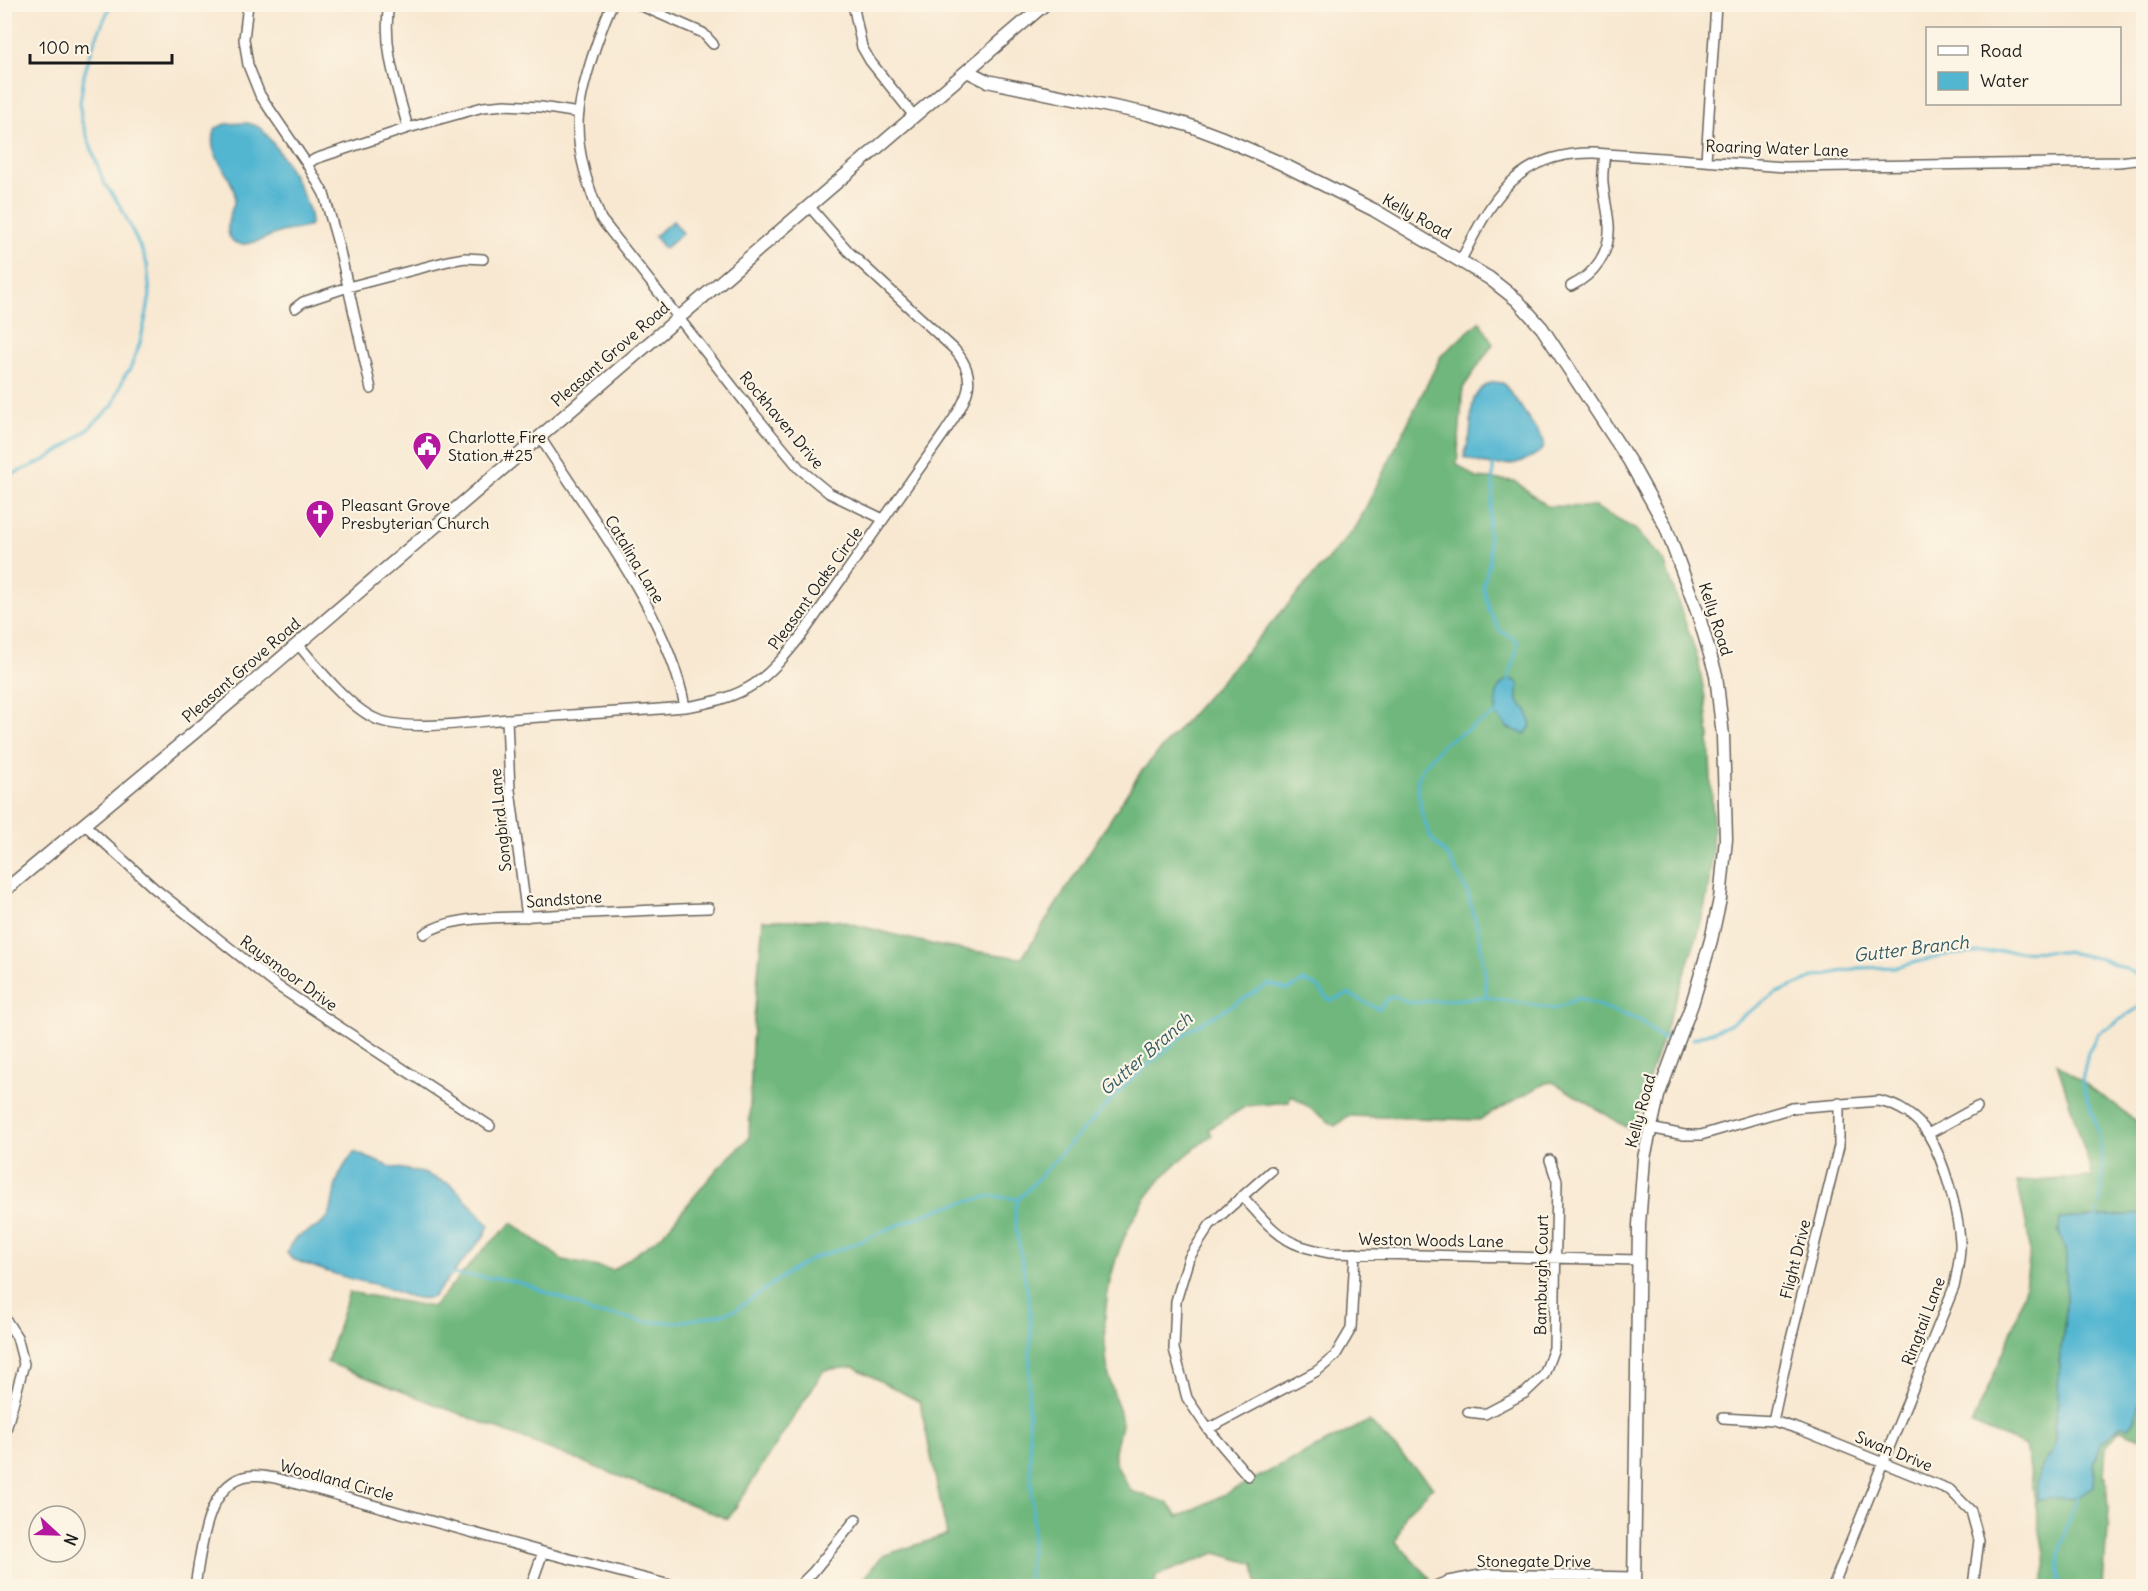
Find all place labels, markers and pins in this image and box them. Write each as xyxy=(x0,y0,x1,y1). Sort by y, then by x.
place label: Charlotte Fire Station #25 xyxy=(448,427,546,465)
public building icon: Charlotte Fire Station #25 xyxy=(411,430,443,472)
place label: Pleasant Grove Presbyterian Church xyxy=(341,495,489,533)
church icon: Pleasant Grove Presbyterian Church xyxy=(304,498,336,540)

